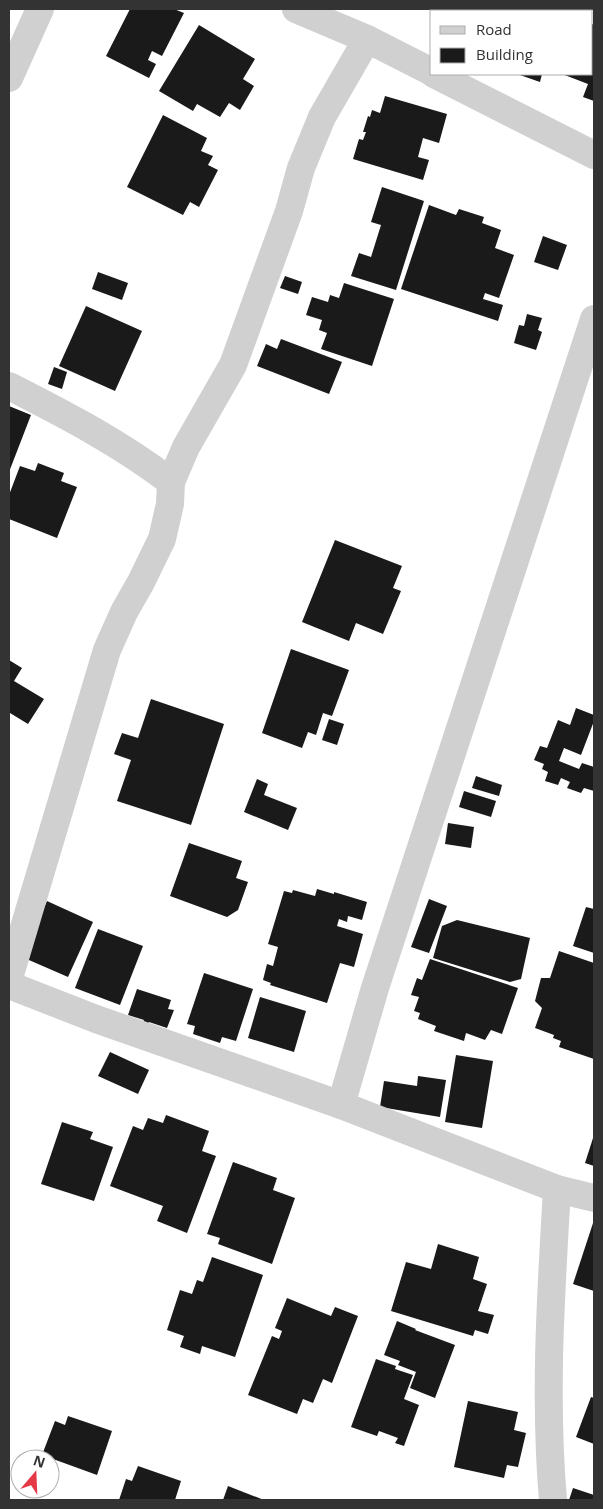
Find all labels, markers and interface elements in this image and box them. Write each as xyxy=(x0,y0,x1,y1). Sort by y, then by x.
legend xyxy=(430,10,593,75)
text: Road xyxy=(476,19,512,39)
text: Building xyxy=(476,44,533,64)
north arrow xyxy=(10,1449,60,1499)
text: N xyxy=(31,1450,48,1472)

